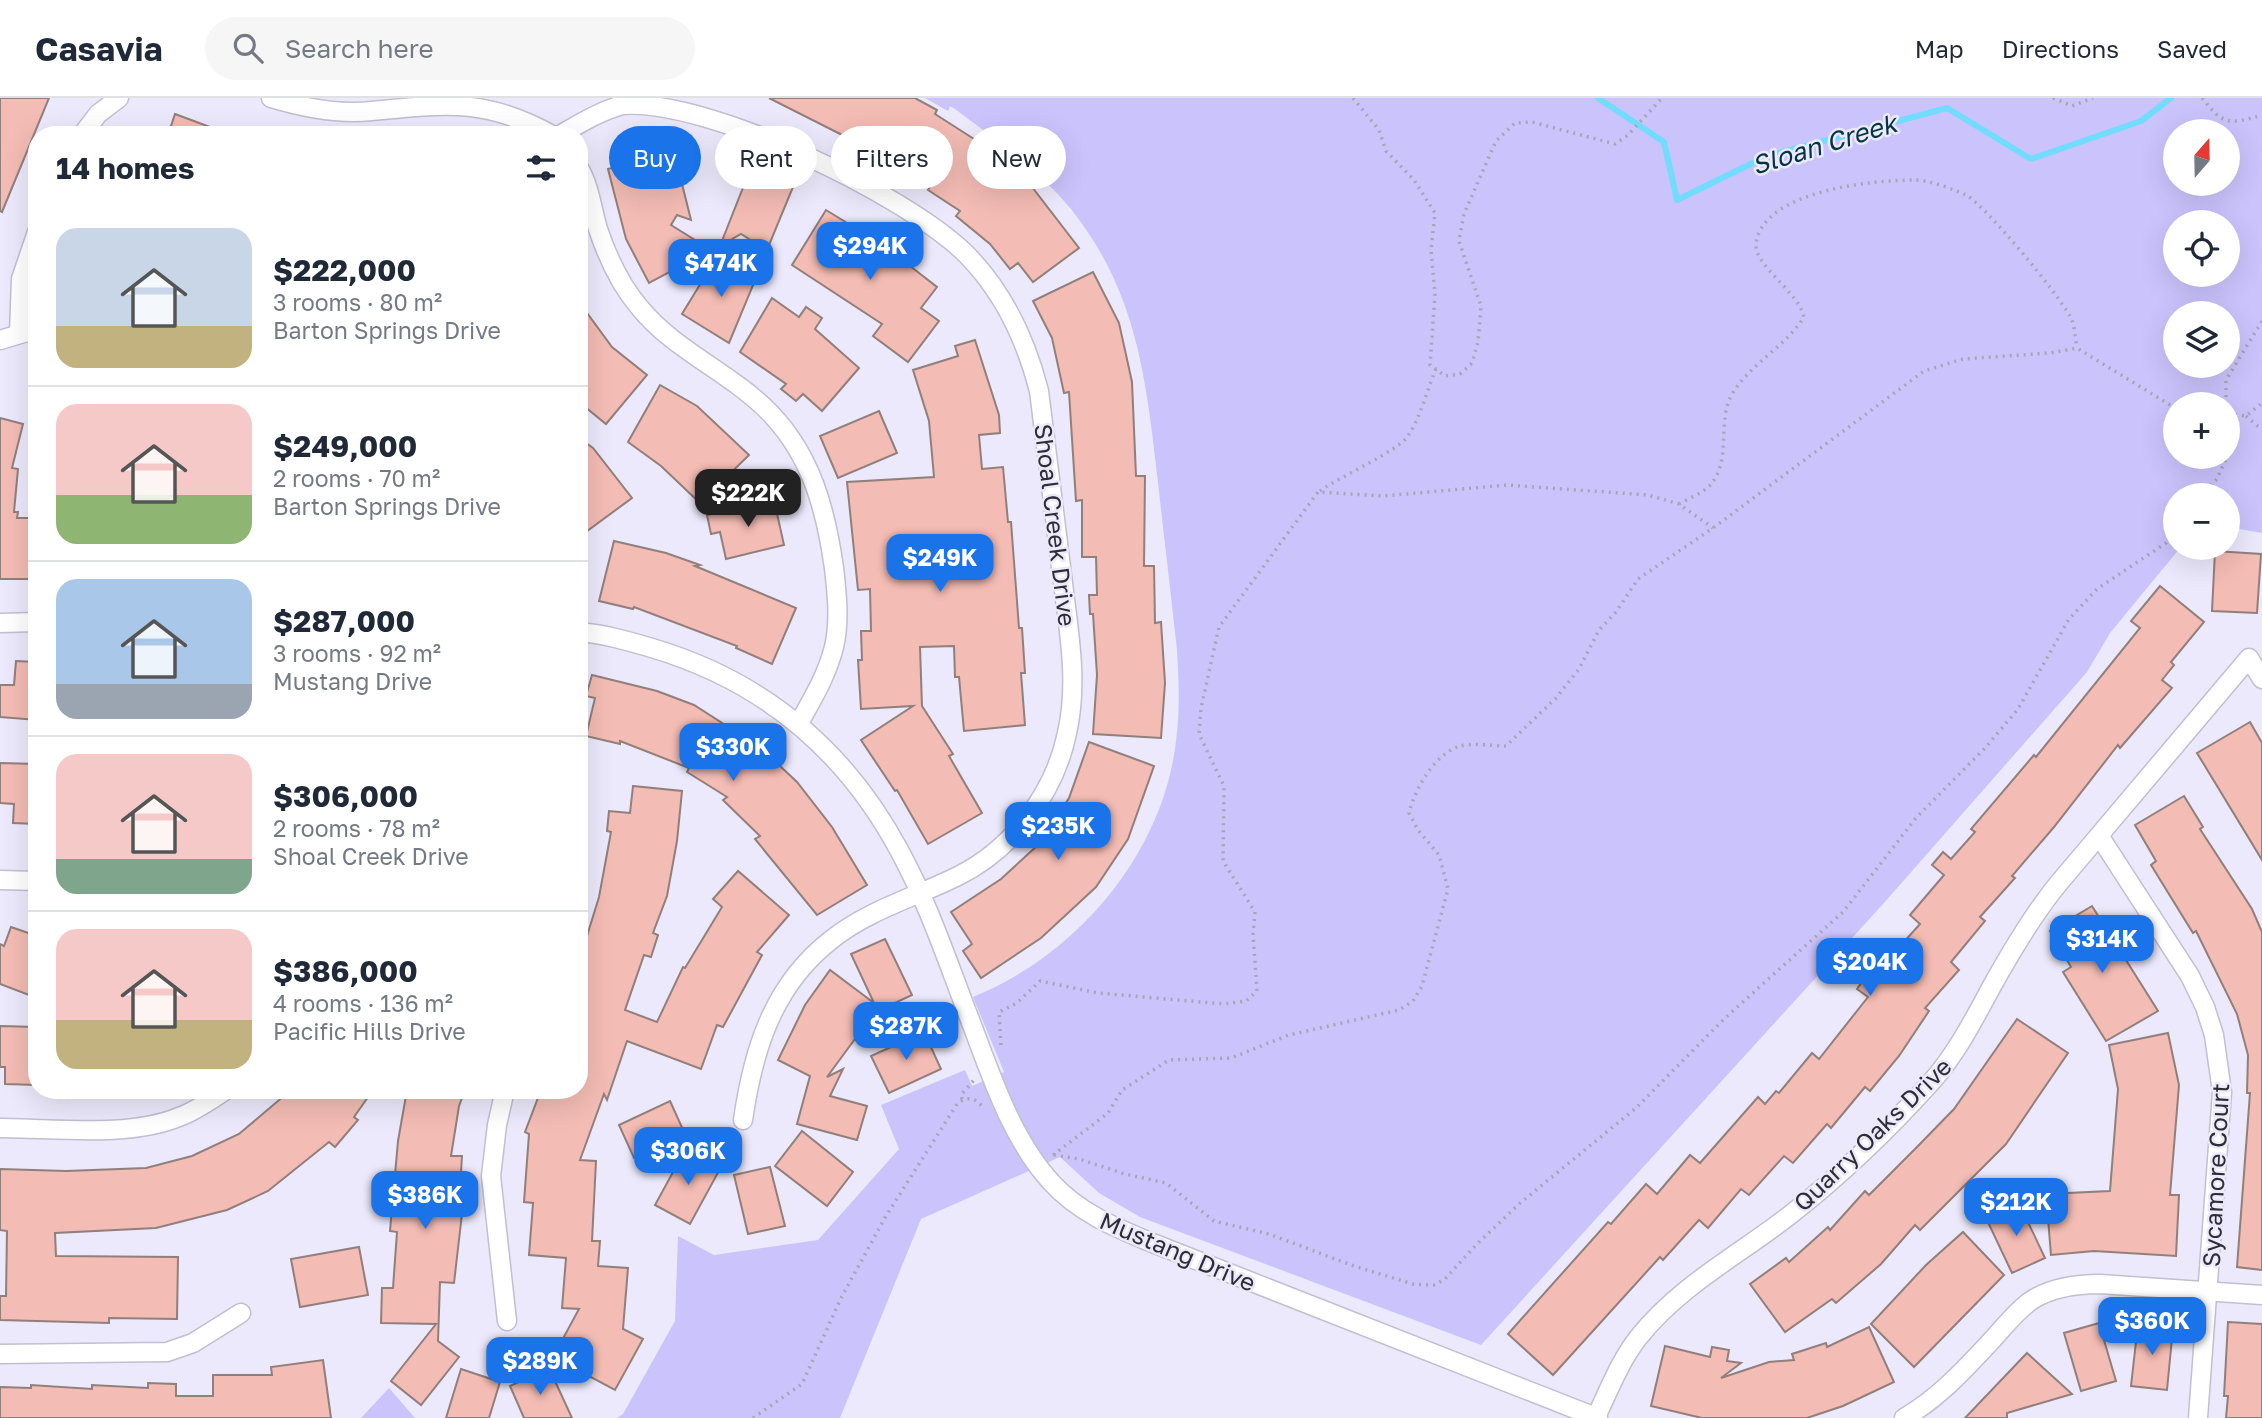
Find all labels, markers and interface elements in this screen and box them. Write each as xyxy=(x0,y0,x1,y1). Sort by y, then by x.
search box xyxy=(205,17,695,80)
text: Casavia xyxy=(35,29,163,68)
icon: search xyxy=(229,29,267,67)
text: Search here xyxy=(285,33,434,64)
text: Map xyxy=(1915,34,1964,63)
text: Directions xyxy=(2002,34,2119,63)
text: Saved xyxy=(2157,34,2227,63)
water label: Sloan Creek xyxy=(1748,107,1902,181)
north arrow xyxy=(2163,119,2240,196)
map controls xyxy=(2163,119,2240,560)
chip: Buy xyxy=(609,126,701,189)
chip: Rent xyxy=(715,126,817,189)
chip: Filters xyxy=(831,126,953,189)
chip: New xyxy=(967,126,1066,189)
icon: filters xyxy=(522,149,560,187)
text: 14 homes xyxy=(56,150,195,186)
button: locate xyxy=(2163,210,2240,287)
pin: $294K xyxy=(821,222,919,282)
text: $294K xyxy=(832,231,908,259)
pin: $474K xyxy=(672,240,770,299)
text: $474K xyxy=(684,248,758,276)
text: $222,000 xyxy=(273,252,416,288)
icon: home xyxy=(112,256,196,340)
text: 3 rooms · 80 m² xyxy=(273,288,442,316)
button: layers xyxy=(2163,301,2240,378)
text: Barton Springs Drive xyxy=(273,316,501,344)
button: + xyxy=(2163,392,2240,469)
street label: Shoal Creek Drive xyxy=(1029,422,1083,628)
text: $249,000 xyxy=(273,428,417,464)
icon: home xyxy=(112,432,196,516)
text: 2 rooms · 70 m² xyxy=(273,464,440,492)
pin: $222K xyxy=(699,470,797,529)
text: $222K xyxy=(711,478,785,506)
button: − xyxy=(2163,483,2240,560)
text: Barton Springs Drive xyxy=(273,492,501,520)
pin: $249K xyxy=(891,534,989,594)
text: $249K xyxy=(902,543,978,571)
text: $287,000 xyxy=(273,603,415,639)
icon: home xyxy=(112,607,196,691)
text: 3 rooms · 92 m² xyxy=(273,639,441,667)
text: Mustang Drive xyxy=(273,667,432,695)
pin: $330K xyxy=(684,724,782,783)
text: $330K xyxy=(695,732,771,760)
text: $306,000 xyxy=(273,778,418,814)
icon: home xyxy=(112,782,196,866)
pin: $235K xyxy=(1009,802,1107,862)
text: $235K xyxy=(1021,811,1095,839)
text: 2 rooms · 78 m² xyxy=(273,814,440,842)
text: Shoal Creek Drive xyxy=(273,842,469,870)
pin: $314K xyxy=(2053,916,2151,975)
text: $314K xyxy=(2066,924,2138,952)
pin: $204K xyxy=(1821,939,1919,998)
text: $204K xyxy=(1832,947,1908,975)
text: $386,000 xyxy=(273,953,418,989)
icon: home xyxy=(112,957,196,1041)
text: 4 rooms · 136 m² xyxy=(273,989,453,1017)
pin: $287K xyxy=(857,1002,955,1062)
text: $287K xyxy=(869,1011,943,1039)
text: Pacific Hills Drive xyxy=(273,1017,466,1045)
street label: Quarry Oaks Drive xyxy=(1787,1051,1957,1217)
street label: Sycamore Court xyxy=(2196,1082,2234,1268)
pin: $306K xyxy=(639,1128,737,1187)
text: $306K xyxy=(650,1136,726,1164)
pin: $386K xyxy=(376,1172,474,1231)
pin: $212K xyxy=(1967,1178,2065,1238)
text: $386K xyxy=(387,1180,463,1208)
text: $212K xyxy=(1980,1187,2052,1215)
street label: Mustang Drive xyxy=(1096,1205,1260,1297)
pin: $360K xyxy=(2103,1298,2201,1357)
text: $360K xyxy=(2114,1306,2190,1334)
pin: $289K xyxy=(491,1338,589,1397)
text: $289K xyxy=(502,1346,578,1374)

